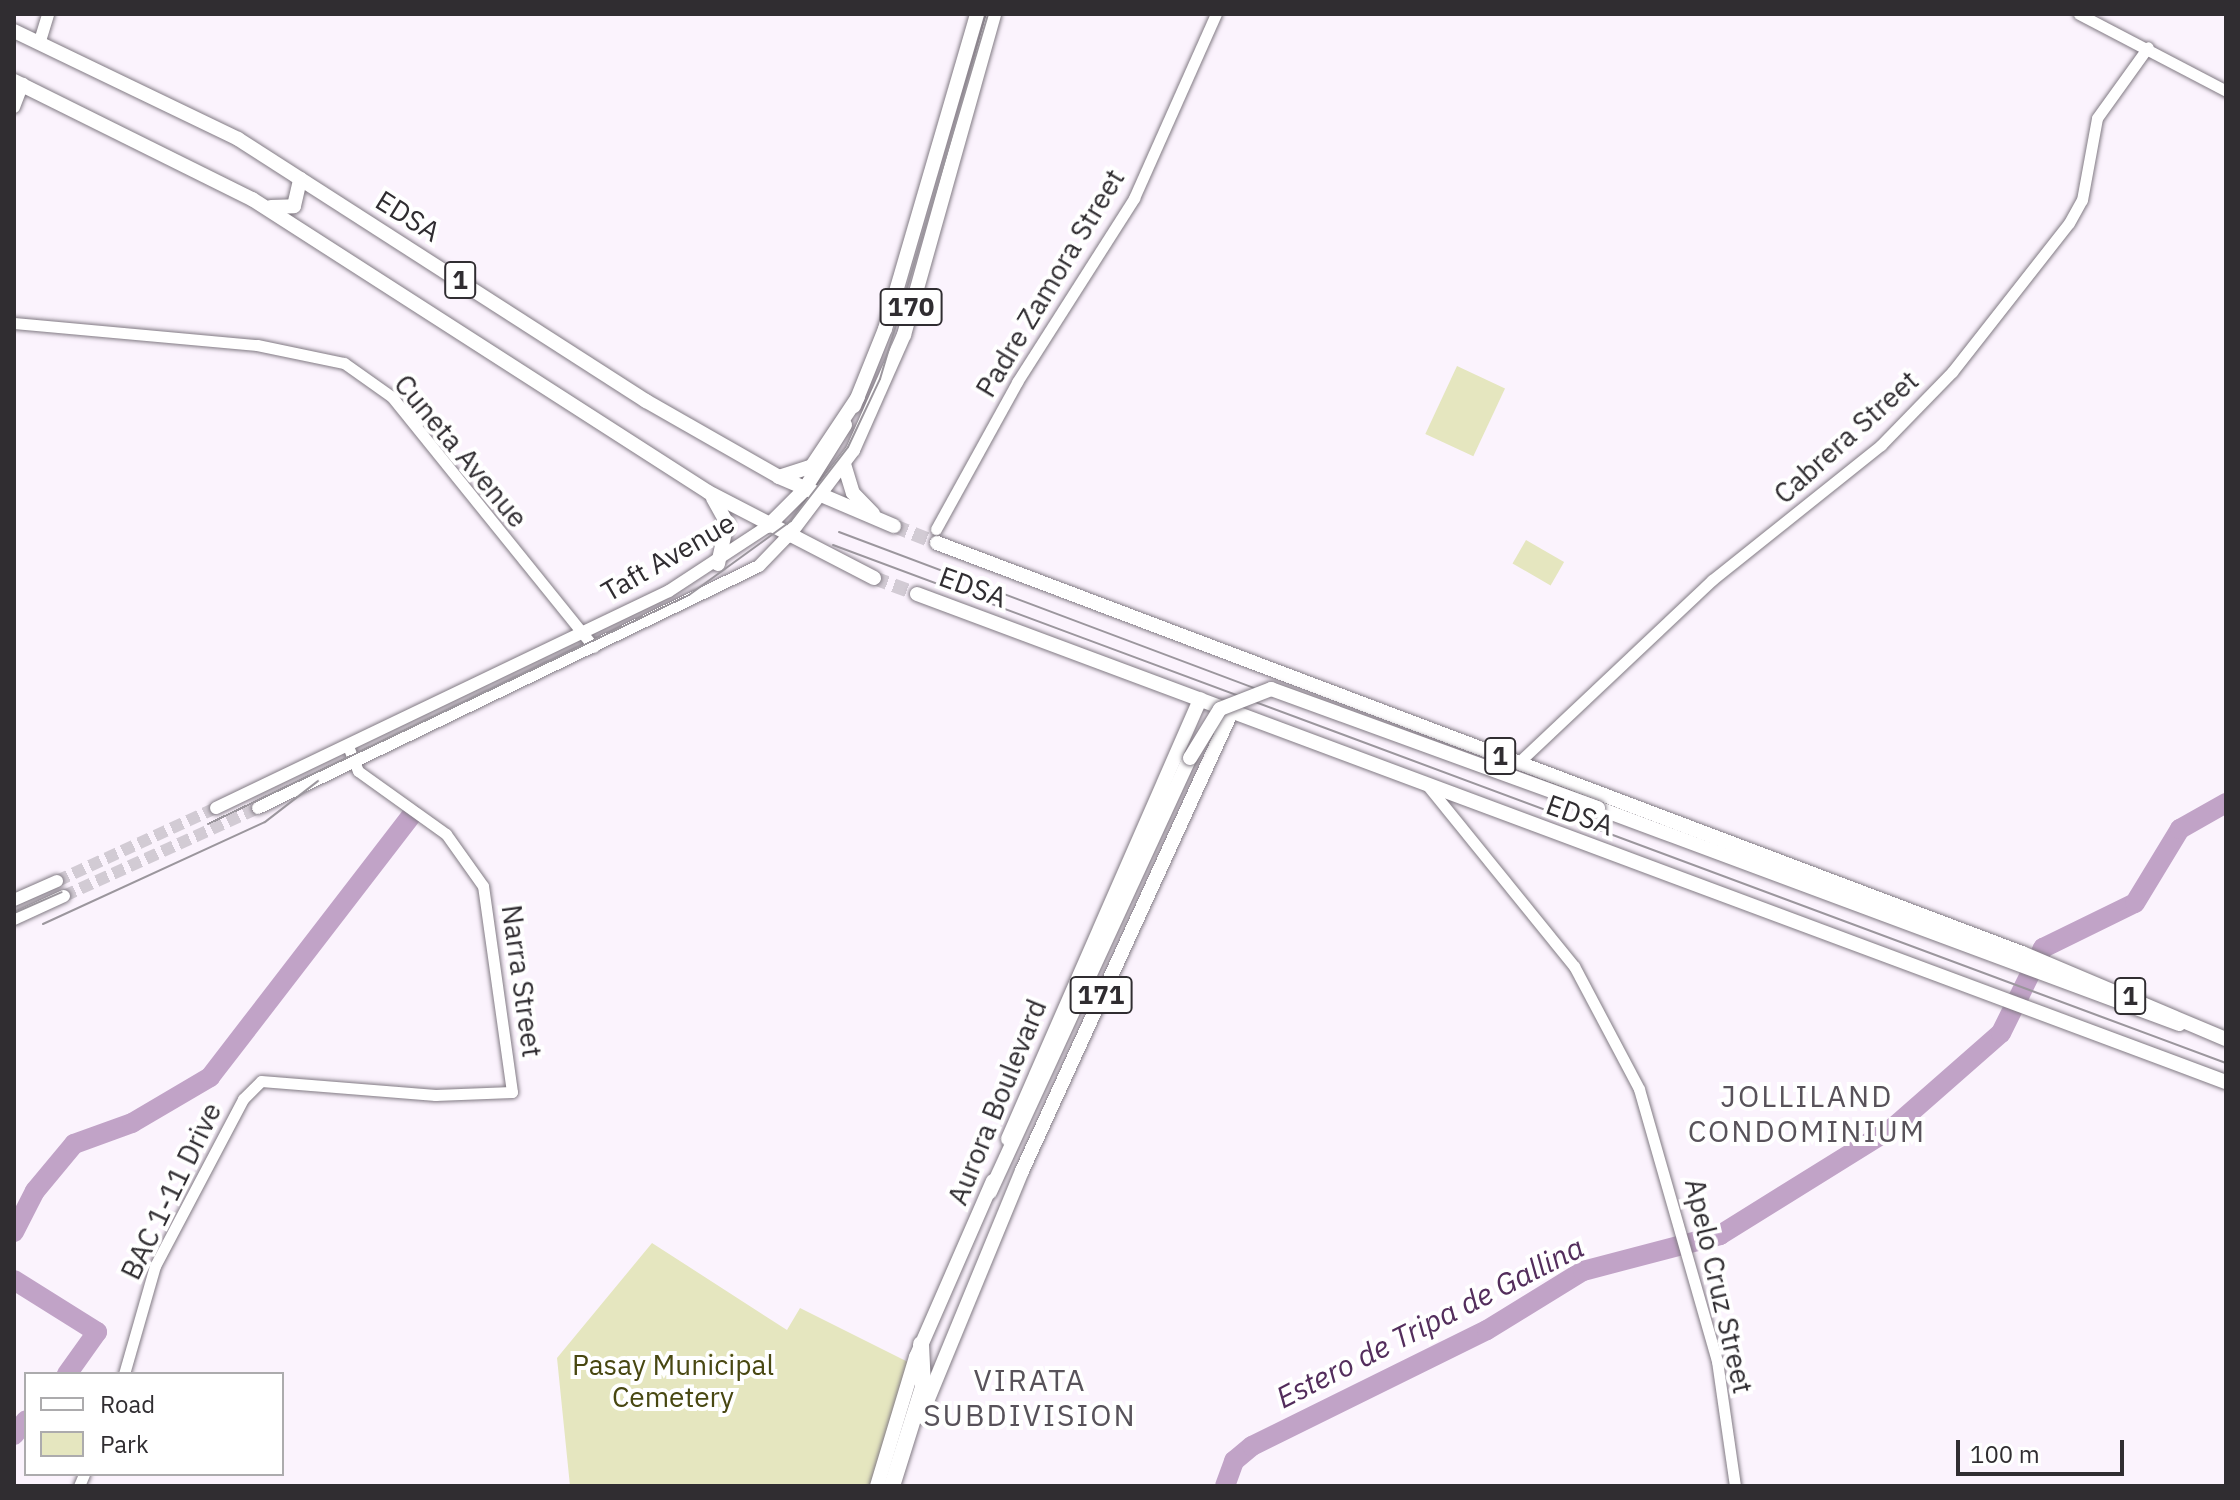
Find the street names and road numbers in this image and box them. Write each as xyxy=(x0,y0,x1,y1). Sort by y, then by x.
street label: Padre Zamora Street xyxy=(969,163,1131,403)
street label: EDSA xyxy=(370,183,446,249)
road number: 1 xyxy=(444,258,476,302)
road number: 170 xyxy=(879,285,943,329)
street label: Cabrera Street xyxy=(1767,363,1925,511)
street label: Cuneta Avenue xyxy=(387,368,535,534)
street label: Taft Avenue xyxy=(596,505,740,609)
street label: EDSA xyxy=(935,559,1011,615)
road number: 1 xyxy=(1484,734,1516,778)
street label: EDSA xyxy=(1542,787,1618,843)
street label: Narra Street xyxy=(495,903,549,1059)
road number: 171 xyxy=(1069,973,1133,1017)
road number: 1 xyxy=(2114,974,2146,1018)
street label: Aurora Boulevard xyxy=(940,994,1054,1210)
street label: BAC 1-11 Drive xyxy=(114,1097,228,1285)
street label: Apelo Cruz Street xyxy=(1678,1175,1760,1397)

